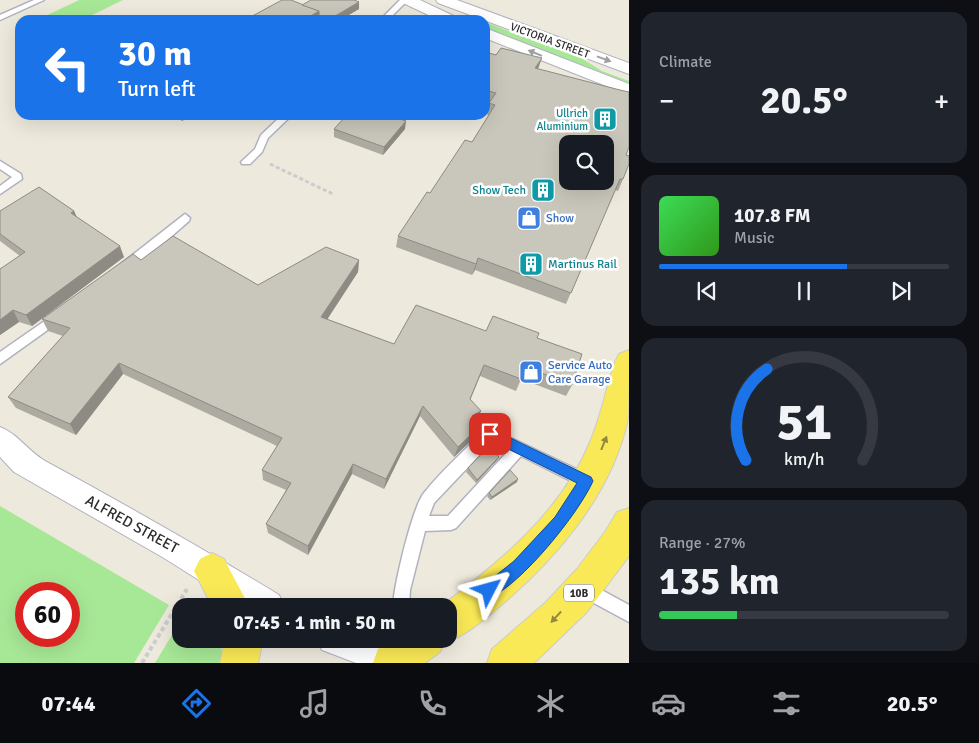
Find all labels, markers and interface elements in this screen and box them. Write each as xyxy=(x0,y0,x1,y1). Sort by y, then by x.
street label: VICTORIA STREET xyxy=(509,20,592,61)
text: 30 m xyxy=(118,32,192,75)
icon: left xyxy=(35,35,100,100)
one-way arrow xyxy=(527,49,542,57)
text: Climate xyxy=(659,52,712,72)
one-way arrow xyxy=(596,56,611,63)
text: Turn left xyxy=(118,75,196,102)
text: 20.5° xyxy=(760,77,848,124)
text: − xyxy=(659,84,674,118)
text: + xyxy=(934,84,949,118)
building icon: Ullrich Aluminium xyxy=(592,106,618,132)
place label: Ullrich Aluminium xyxy=(537,107,588,133)
map controls xyxy=(559,135,614,190)
button: search xyxy=(559,135,614,190)
building icon: Show Tech xyxy=(530,177,556,203)
place label: Show Tech xyxy=(472,183,526,198)
text: 107.8 FM xyxy=(734,204,811,228)
shop icon: Show xyxy=(516,205,542,231)
place label: Show xyxy=(546,211,574,226)
text: Music xyxy=(734,228,775,248)
building icon: Martinus Rail xyxy=(518,251,544,277)
place label: Martinus Rail xyxy=(548,257,617,272)
icon: previous xyxy=(693,277,721,305)
icon: pause xyxy=(790,277,818,305)
icon: next xyxy=(887,277,915,305)
place label: Service Auto Care Garage xyxy=(548,358,612,387)
shop icon: Service Auto Care Garage xyxy=(518,359,544,385)
text: 51 xyxy=(776,390,832,454)
pin xyxy=(469,413,511,455)
icon: arrive xyxy=(476,420,504,448)
one-way arrow xyxy=(601,436,609,450)
text: km/h xyxy=(784,448,824,470)
street label: ALFRED STREET xyxy=(82,491,182,557)
text: Range · 27% xyxy=(659,533,745,553)
text: 135 km xyxy=(659,558,780,605)
position arrow xyxy=(462,563,514,615)
speed limit sign: 60 xyxy=(15,582,80,647)
road number: 10B xyxy=(564,584,594,602)
text: 07:45 · 1 min · 50 m xyxy=(234,611,395,635)
one-way arrow xyxy=(551,611,562,624)
icon: directions xyxy=(179,686,214,721)
icon: music xyxy=(297,686,332,721)
icon: phone xyxy=(415,686,450,721)
icon: climate xyxy=(533,686,568,721)
icon: car xyxy=(651,686,686,721)
icon: filters xyxy=(769,686,804,721)
text: 07:44 xyxy=(42,690,96,717)
text: 20.5° xyxy=(887,690,937,717)

